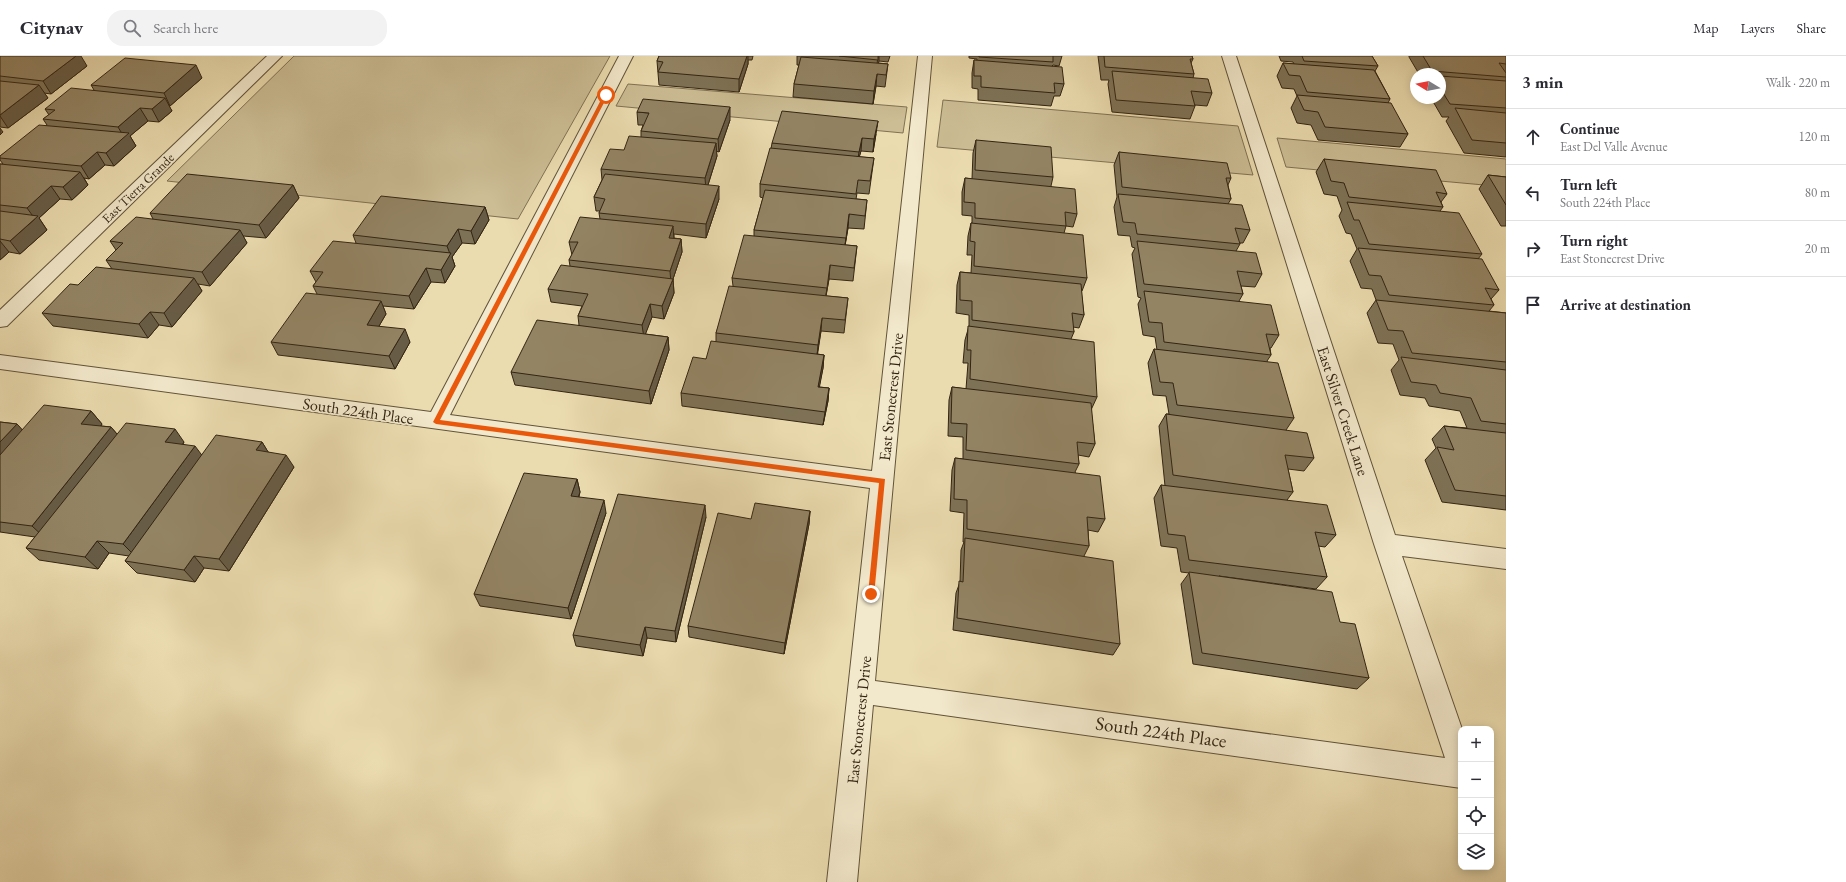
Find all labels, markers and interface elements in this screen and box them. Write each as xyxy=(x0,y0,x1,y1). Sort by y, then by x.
search box xyxy=(107,10,387,46)
text: Citynav xyxy=(20,15,83,40)
icon: search xyxy=(121,17,143,39)
text: Search here xyxy=(153,18,218,37)
text: Map xyxy=(1693,19,1718,37)
text: Layers xyxy=(1740,19,1775,37)
text: Share xyxy=(1797,19,1826,37)
north arrow xyxy=(1410,68,1446,104)
text: 3 min xyxy=(1522,71,1563,93)
text: Walk · 220 m xyxy=(1766,74,1830,91)
route start xyxy=(597,86,615,104)
text: Continue xyxy=(1560,119,1620,138)
icon: ahead xyxy=(1522,126,1544,148)
text: 120 m xyxy=(1799,128,1830,145)
text: East Del Valle Avenue xyxy=(1560,138,1668,155)
street label: East Tierra Grande xyxy=(98,149,178,227)
text: Turn left xyxy=(1560,175,1617,194)
icon: left xyxy=(1522,182,1544,204)
text: 80 m xyxy=(1805,184,1830,201)
text: South 224th Place xyxy=(1560,194,1650,211)
text: Turn right xyxy=(1560,231,1628,250)
icon: right xyxy=(1522,238,1544,260)
text: 20 m xyxy=(1805,240,1830,257)
text: East Stonecrest Drive xyxy=(1560,250,1665,267)
icon: arrive xyxy=(1522,294,1544,316)
text: Arrive at destination xyxy=(1560,295,1691,314)
street label: East Stonecrest Drive xyxy=(874,332,908,462)
street label: East Silver Creek Lane xyxy=(1312,343,1374,479)
street label: South 224th Place xyxy=(301,393,415,429)
route end xyxy=(862,585,880,603)
street label: East Stonecrest Drive xyxy=(842,655,876,785)
street label: South 224th Place xyxy=(1094,710,1228,754)
map controls xyxy=(1458,726,1494,870)
button: + xyxy=(1458,726,1494,762)
button: − xyxy=(1458,762,1494,798)
button: locate xyxy=(1458,798,1494,834)
button: layers xyxy=(1458,834,1494,870)

